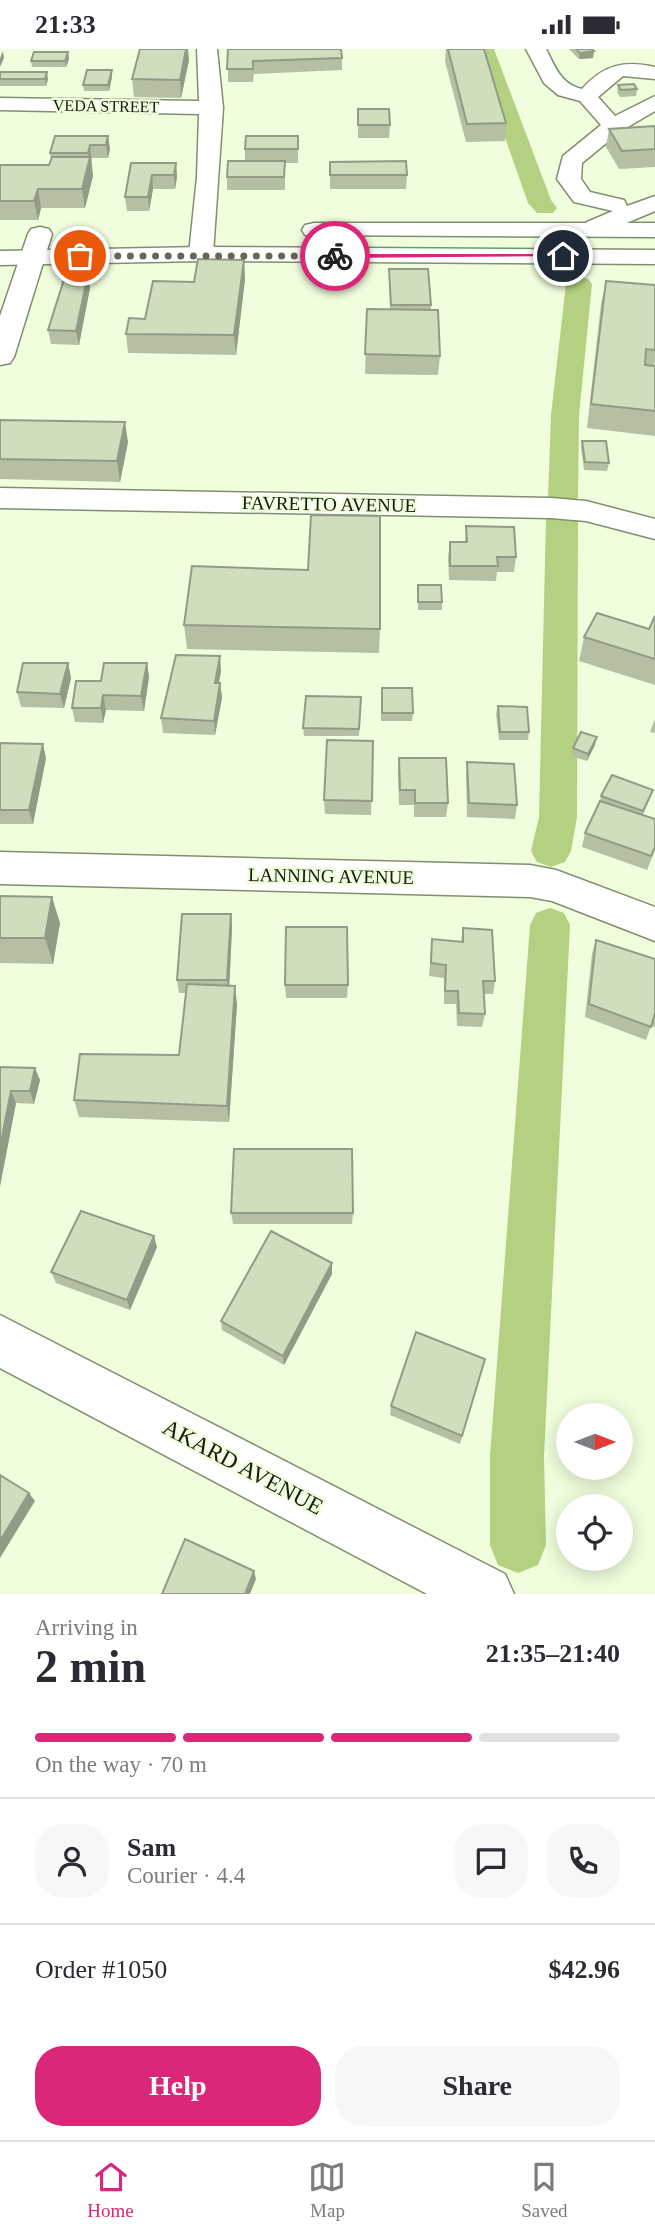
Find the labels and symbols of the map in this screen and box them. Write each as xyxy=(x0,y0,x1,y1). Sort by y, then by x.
street label: VEDA STREET xyxy=(53,97,159,115)
courier xyxy=(300,221,370,291)
pin xyxy=(50,226,110,286)
pin xyxy=(533,226,593,286)
street label: FAVRETTO AVENUE xyxy=(242,492,416,516)
street label: LANNING AVENUE xyxy=(248,864,414,888)
north arrow xyxy=(556,1403,634,1481)
street label: AKARD AVENUE xyxy=(159,1414,327,1520)

